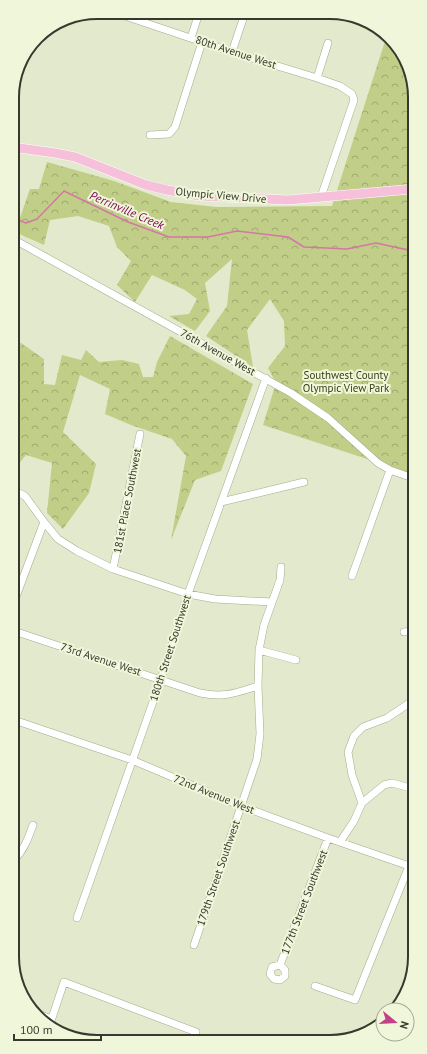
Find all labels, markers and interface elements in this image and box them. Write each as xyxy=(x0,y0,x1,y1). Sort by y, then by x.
street label: 80th Avenue West xyxy=(194,32,278,72)
street label: Olympic View Drive xyxy=(175,184,267,206)
water label: Perrinville Creek xyxy=(88,188,167,233)
street label: 76th Avenue West xyxy=(178,326,258,379)
park label: Southwest County Olympic View Park xyxy=(303,368,390,395)
street label: 181st Place Southwest xyxy=(110,447,144,555)
street label: 180th Street Southwest xyxy=(146,593,194,703)
street label: 73rd Avenue West xyxy=(59,639,143,679)
street label: 72nd Avenue West xyxy=(171,771,257,817)
street label: 179th Street Southwest xyxy=(193,818,243,928)
street label: 177th Street Southwest xyxy=(278,848,330,956)
north arrow xyxy=(375,1002,415,1042)
scale bar xyxy=(14,1016,101,1042)
text: N xyxy=(397,1019,412,1031)
text: 100 m xyxy=(20,1022,53,1037)

